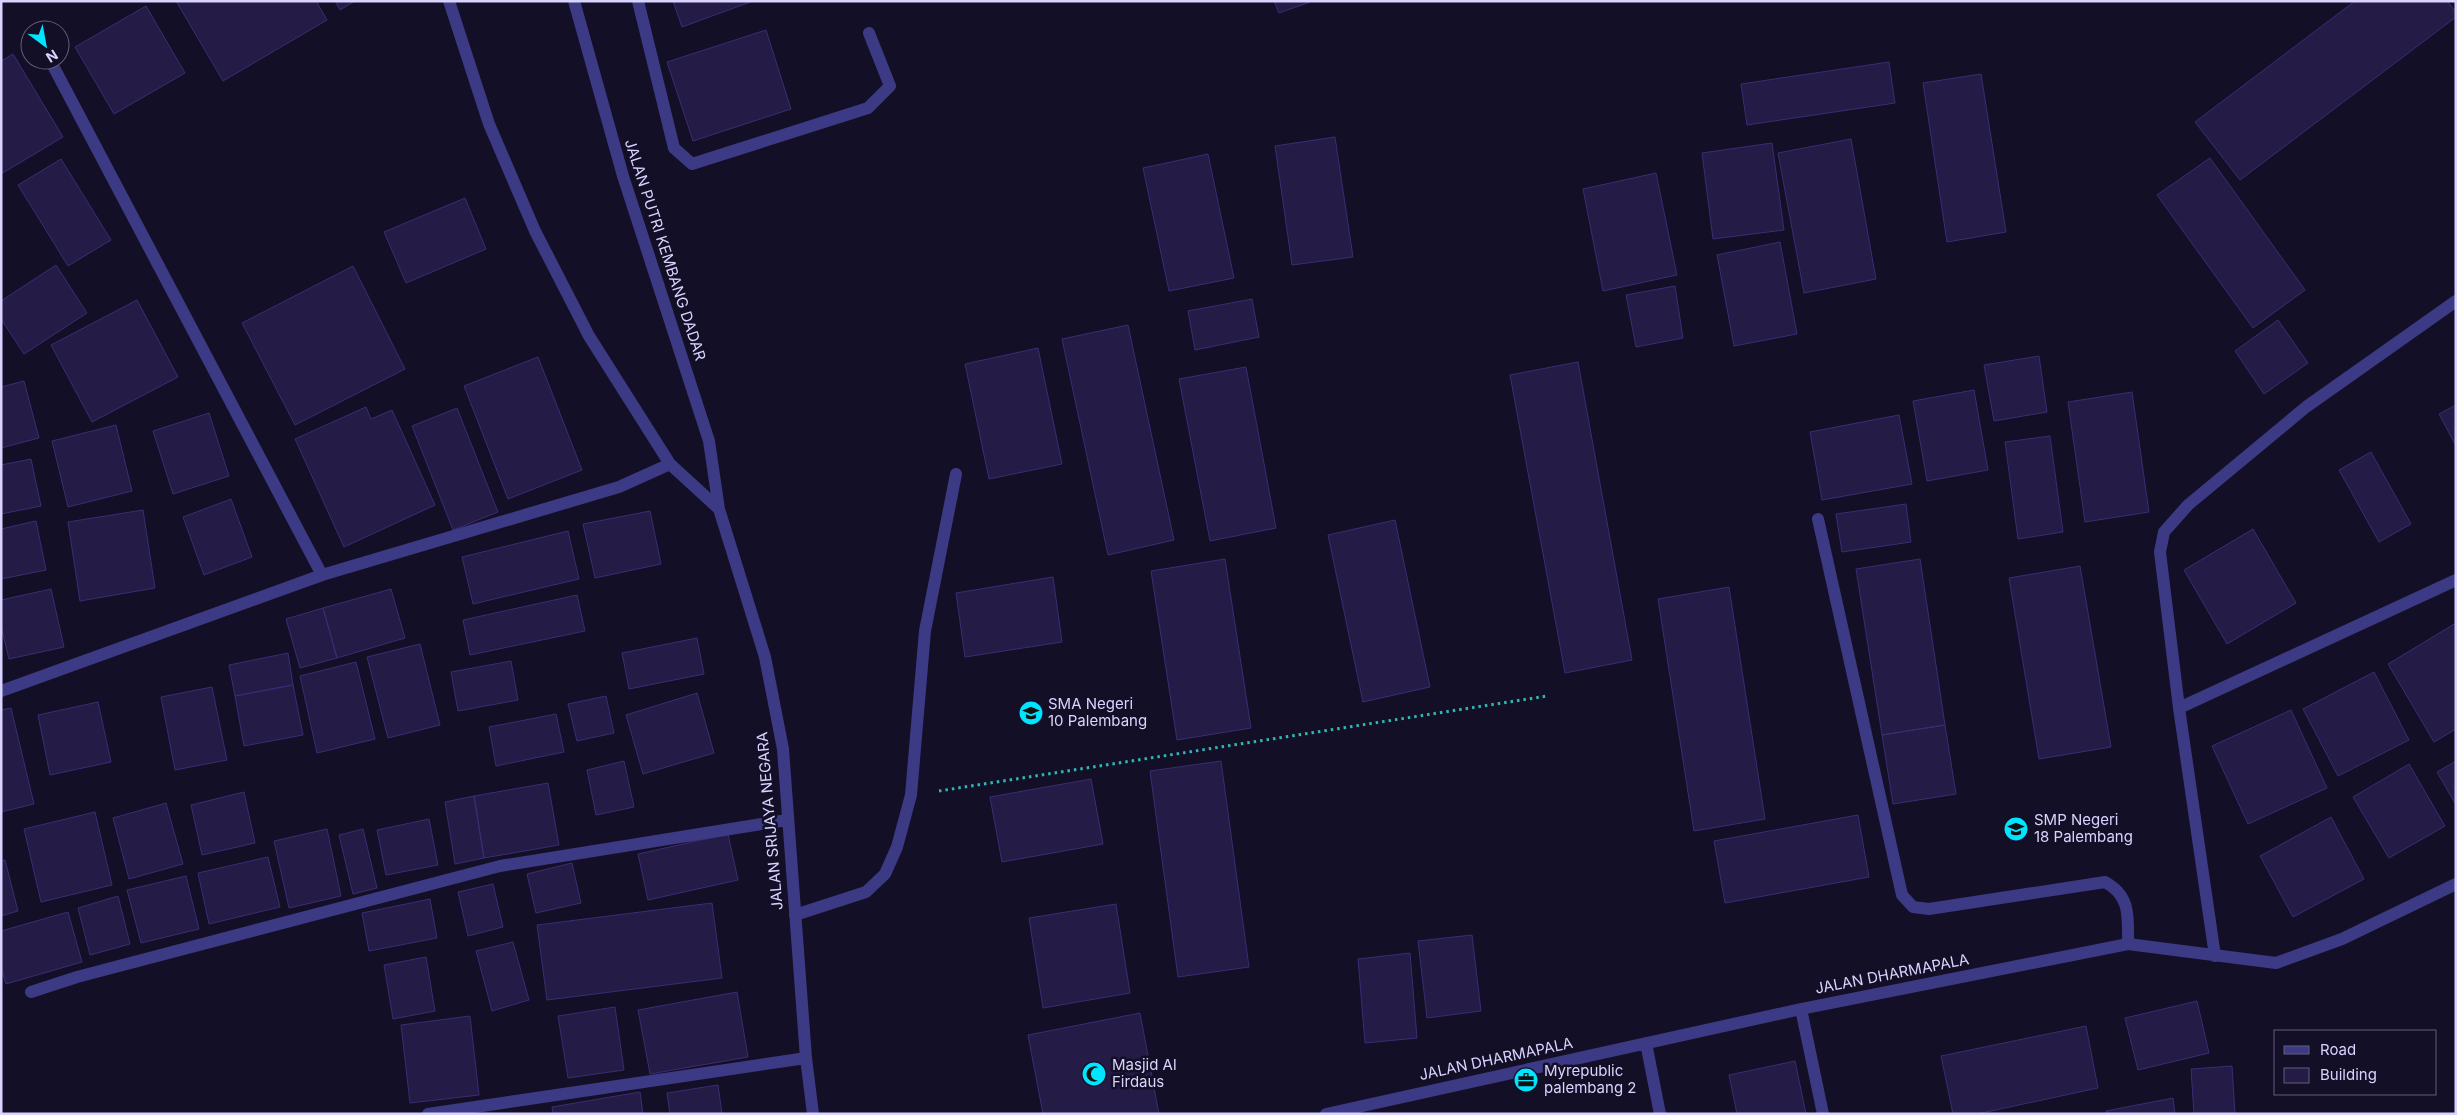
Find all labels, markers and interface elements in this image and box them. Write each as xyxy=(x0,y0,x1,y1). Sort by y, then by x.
north arrow xyxy=(20,20,70,70)
text: N xyxy=(43,46,61,66)
street label: JALAN PUTRI KEMBANG DADAR xyxy=(621,137,710,363)
place label: SMA Negeri 10 Palembang xyxy=(1048,694,1147,730)
school or university icon: SMA Negeri 10 Palembang xyxy=(1018,700,1044,726)
street label: JALAN SRIJAYA NEGARA xyxy=(752,731,787,911)
place label: SMP Negeri 18 Palembang xyxy=(2034,810,2133,846)
school or university icon: SMP Negeri 18 Palembang xyxy=(2003,816,2029,842)
street label: JALAN DHARMAPALA xyxy=(1813,949,1971,998)
legend xyxy=(2274,1030,2437,1095)
street label: JALAN DHARMAPALA xyxy=(1417,1033,1574,1084)
text: Road xyxy=(2320,1040,2356,1059)
place label: Masjid Al Firdaus xyxy=(1112,1055,1177,1091)
mosque icon: Masjid Al Firdaus xyxy=(1081,1061,1107,1087)
place label: Myrepublic palembang 2 xyxy=(1544,1061,1636,1097)
text: Building xyxy=(2320,1065,2377,1084)
office icon: Myrepublic palembang 2 xyxy=(1513,1067,1539,1093)

